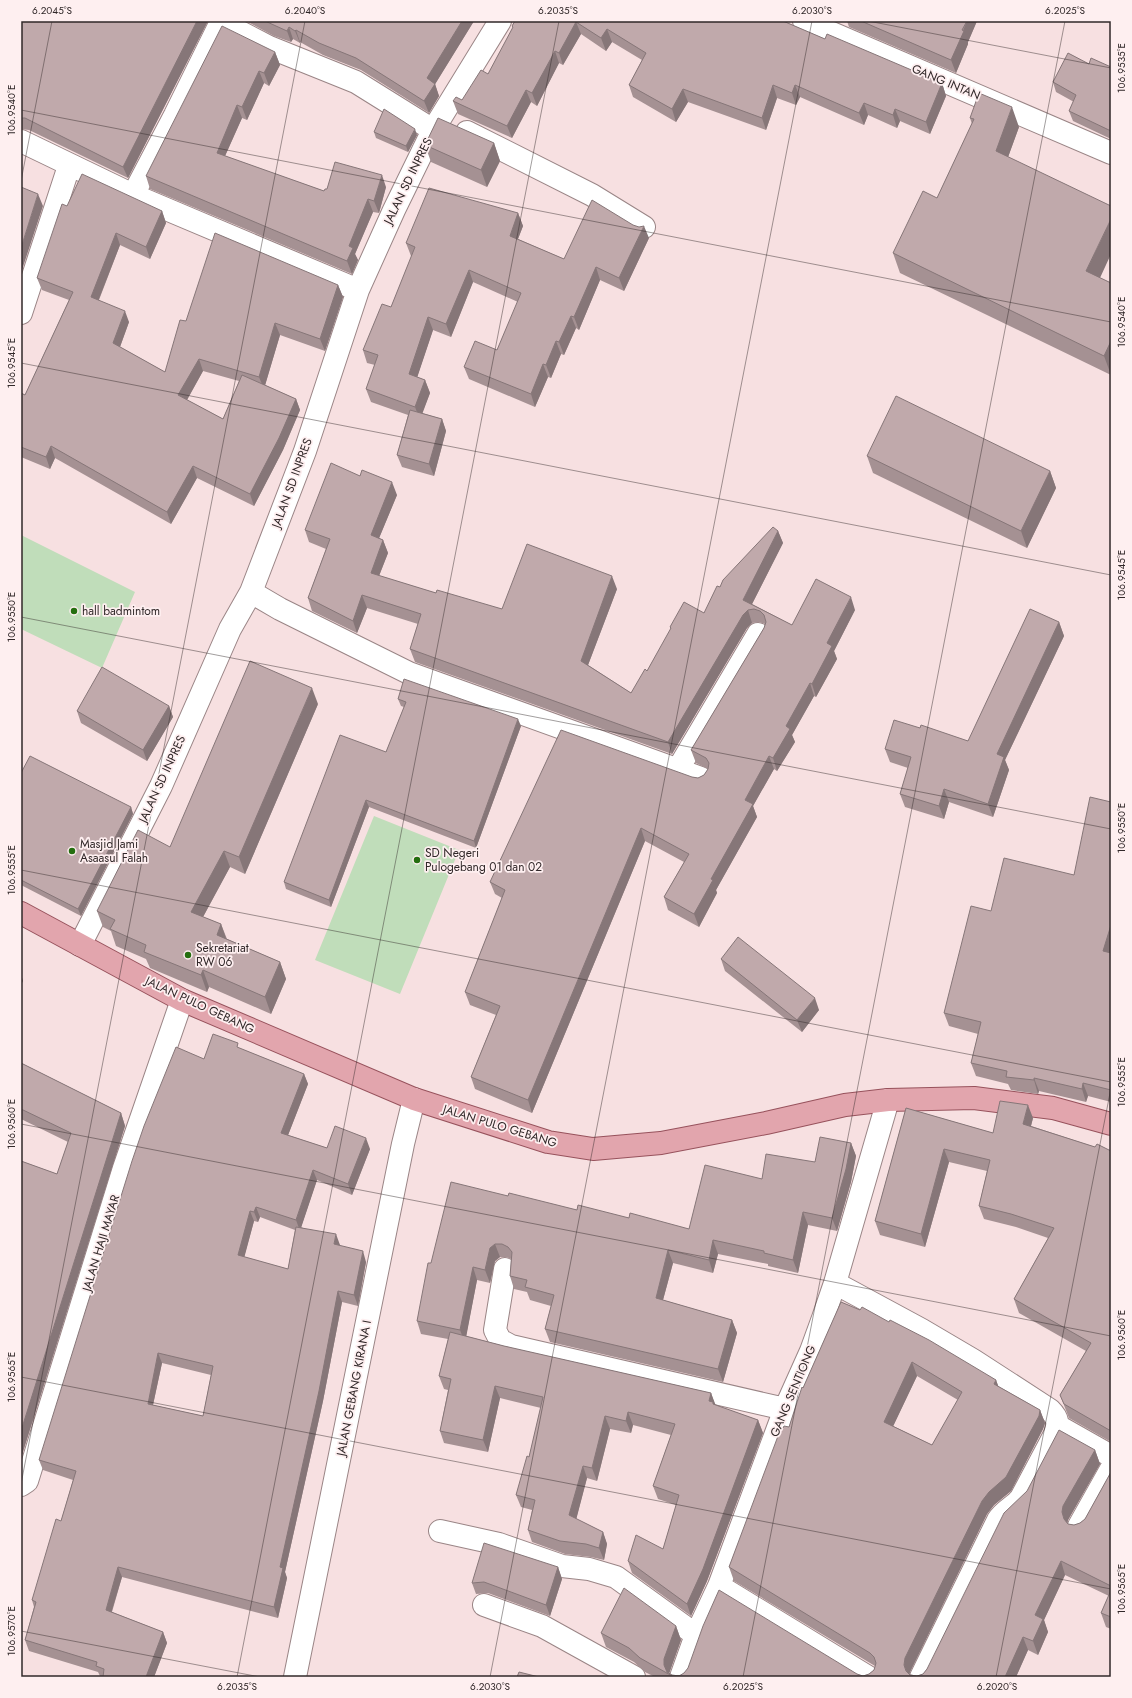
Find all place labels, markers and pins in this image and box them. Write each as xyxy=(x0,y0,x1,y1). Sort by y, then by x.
place label: hall badmintom xyxy=(82,602,160,620)
marker: hall badmintom xyxy=(69,606,79,616)
place label: Masjid Jami Asaasul Falah xyxy=(80,835,148,867)
place label: SD Negeri Pulogebang 01 dan 02 xyxy=(425,844,542,876)
marker: Masjid Jami Asaasul Falah xyxy=(67,846,77,856)
marker: SD Negeri Pulogebang 01 dan 02 xyxy=(412,855,422,865)
place label: Sekretariat RW 06 xyxy=(196,939,249,971)
marker: Sekretariat RW 06 xyxy=(183,950,193,960)

